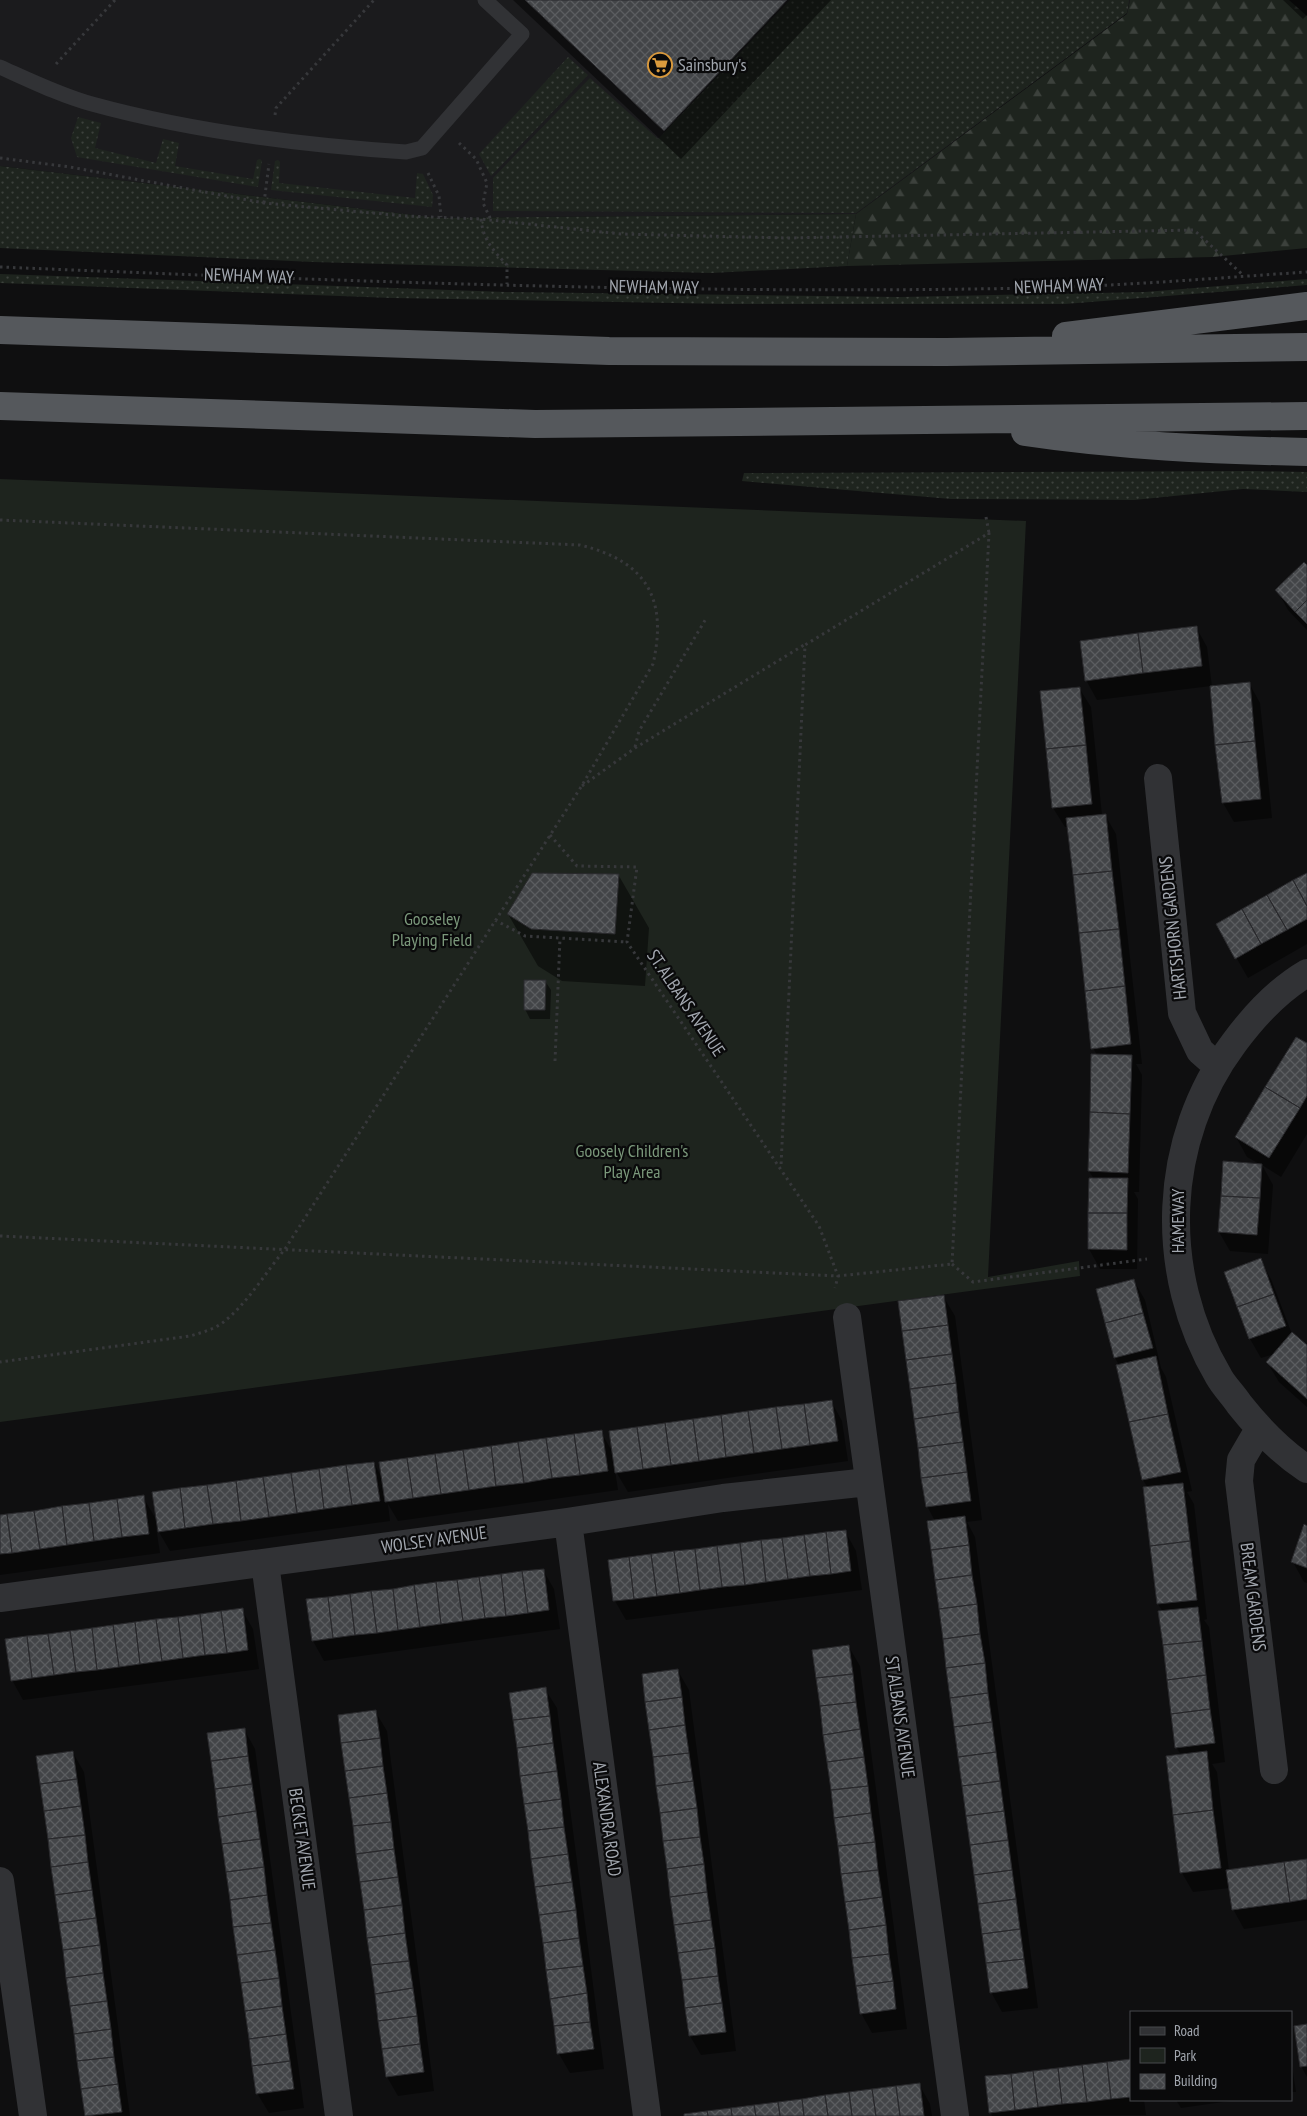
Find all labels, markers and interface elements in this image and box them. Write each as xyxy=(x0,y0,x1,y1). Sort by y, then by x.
supermarket icon: Sainsbury's xyxy=(647,52,673,78)
place label: Sainsbury's xyxy=(678,53,747,76)
street label: NEWHAM WAY xyxy=(204,262,295,289)
street label: NEWHAM WAY xyxy=(1014,272,1105,299)
street label: NEWHAM WAY xyxy=(609,274,700,299)
street label: HARTSHORN GARDENS xyxy=(1154,855,1191,1001)
park label: Gooseley Playing Field xyxy=(392,907,472,951)
street label: ST. ALBANS AVENUE xyxy=(642,945,731,1061)
park label: Goosely Children's Play Area xyxy=(576,1139,688,1183)
street label: HAMEWAY xyxy=(1166,1188,1189,1253)
street label: WOLSEY AVENUE xyxy=(380,1521,488,1558)
street label: BREAM GARDENS xyxy=(1235,1541,1272,1653)
street label: ST ALBANS AVENUE xyxy=(881,1654,920,1779)
street label: ALEXANDRA ROAD xyxy=(588,1760,627,1878)
street label: BECKET AVENUE xyxy=(284,1787,321,1891)
legend xyxy=(1130,2011,1292,2101)
text: Road xyxy=(1174,2021,1200,2040)
text: Park xyxy=(1174,2046,1196,2065)
text: Building xyxy=(1174,2071,1217,2090)

